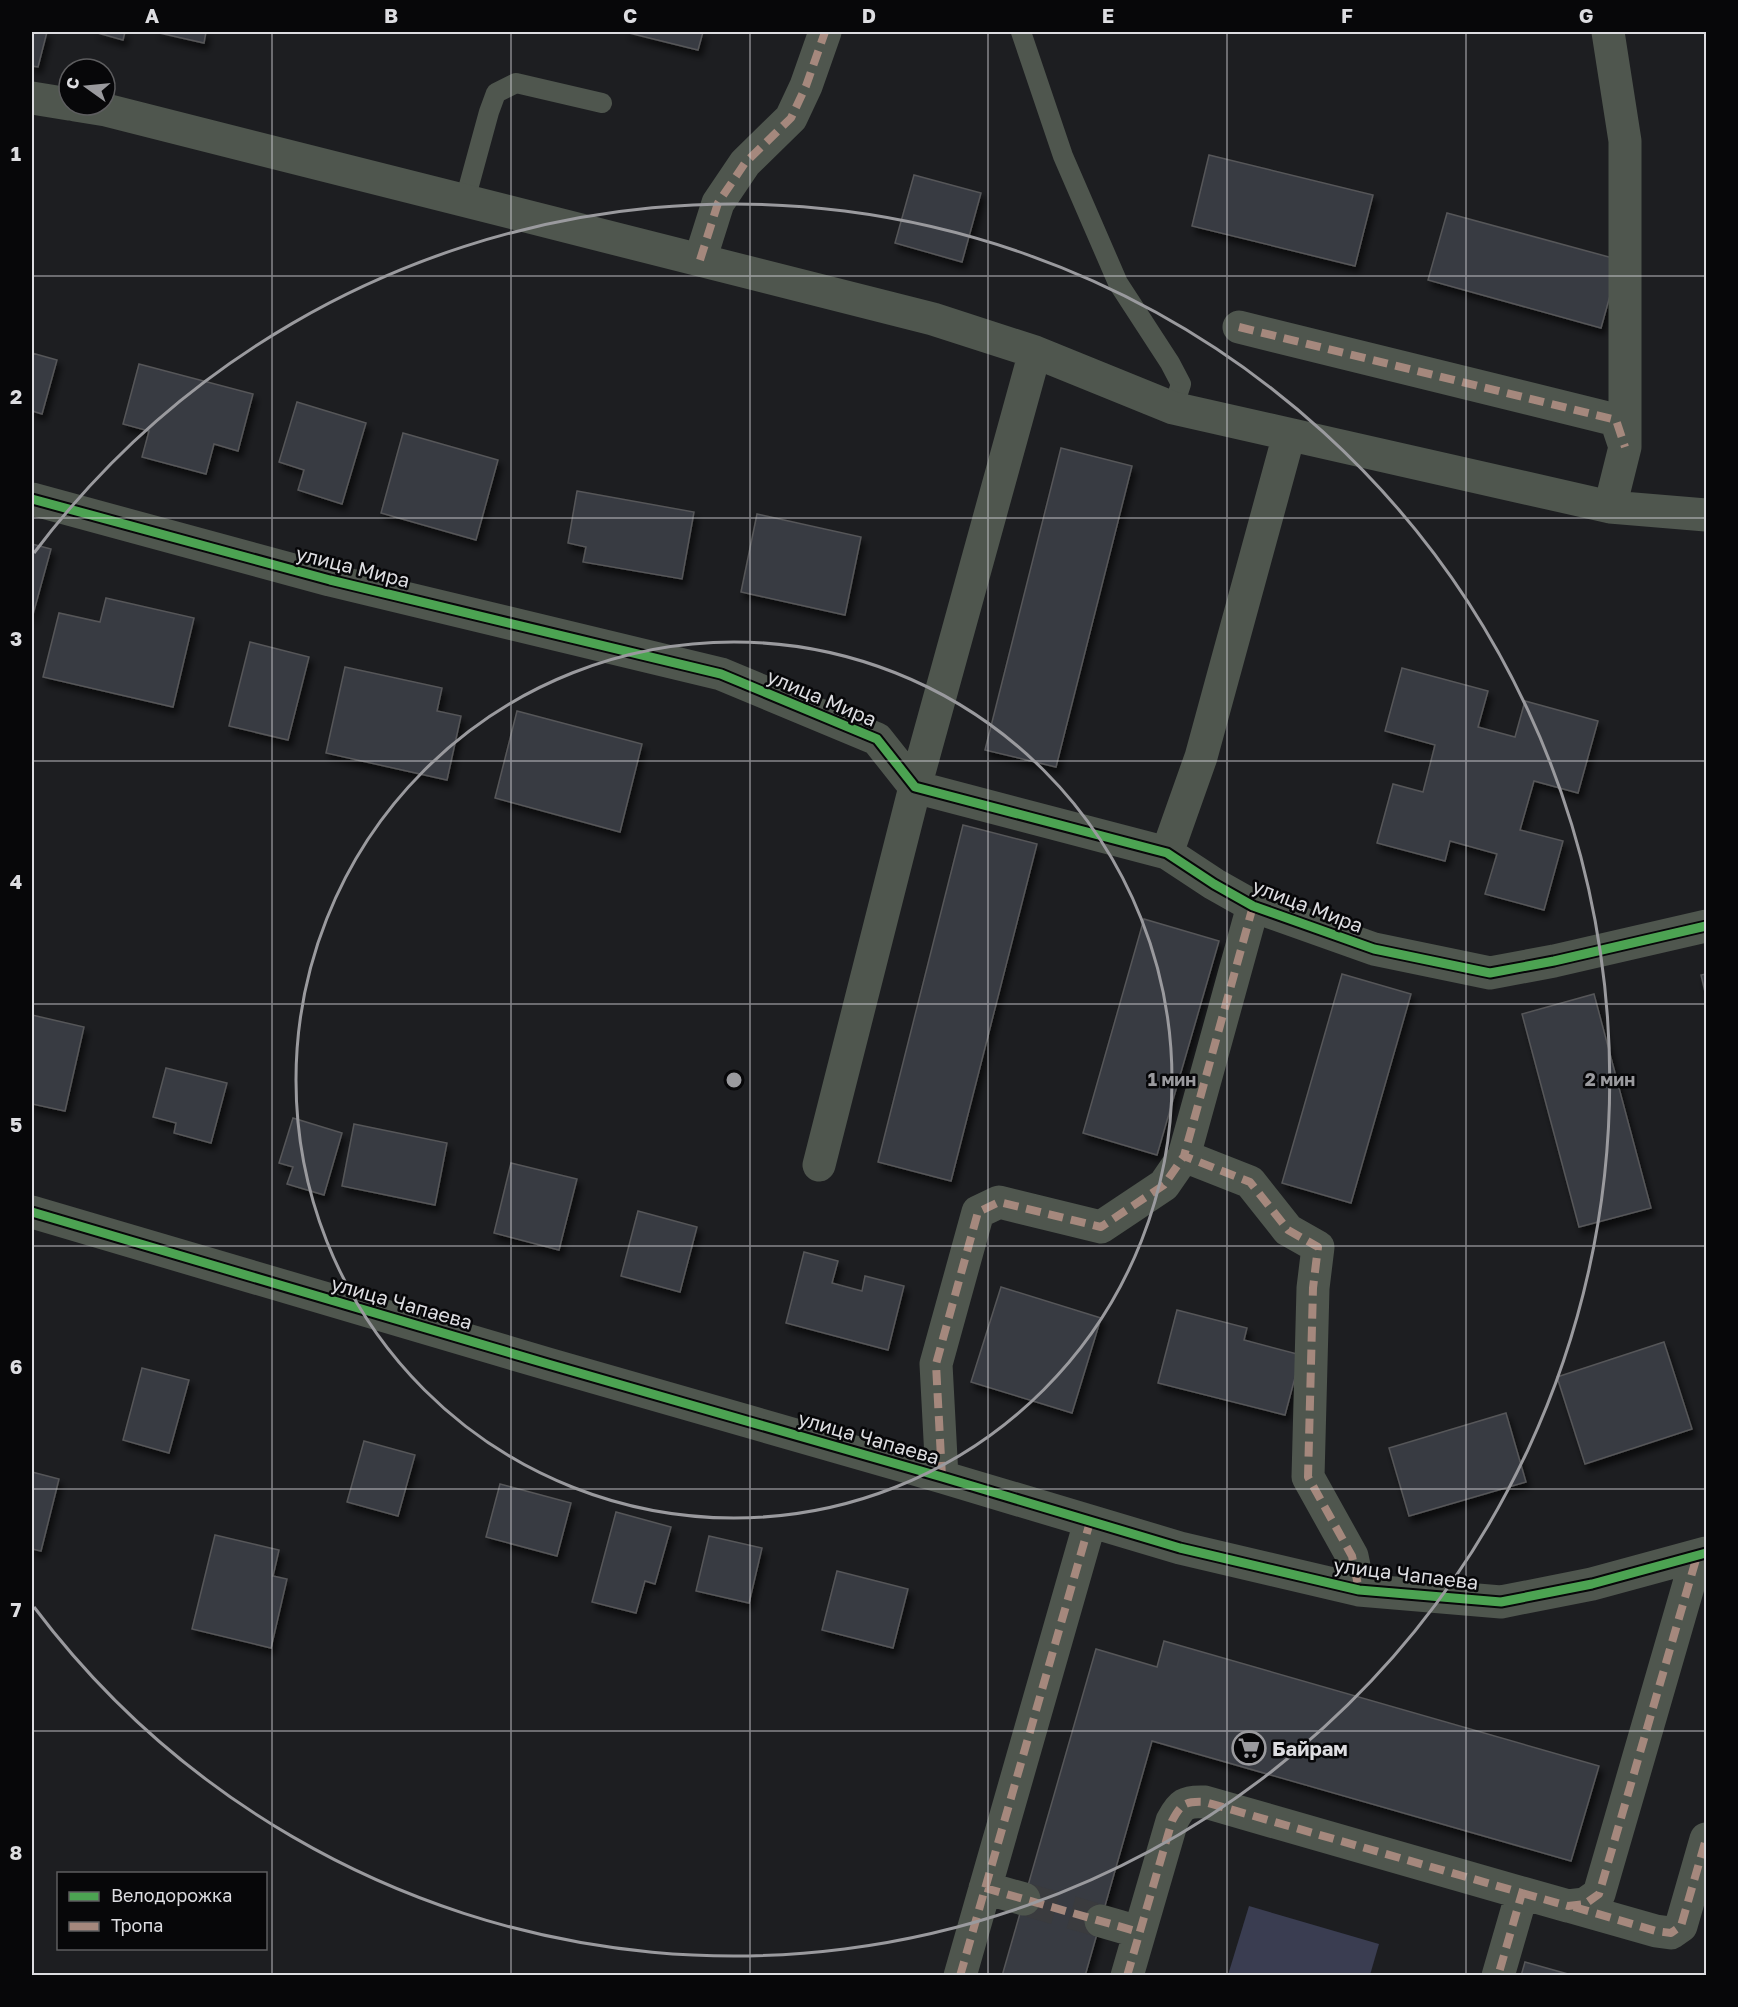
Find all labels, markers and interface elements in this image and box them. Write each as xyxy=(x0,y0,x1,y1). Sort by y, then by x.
text: A xyxy=(145,3,159,27)
text: B xyxy=(384,3,398,27)
text: C xyxy=(623,3,637,27)
text: D xyxy=(862,3,876,27)
text: E xyxy=(1102,3,1114,27)
text: F xyxy=(1341,3,1353,27)
text: G xyxy=(1579,3,1593,27)
north arrow xyxy=(57,57,117,117)
text: С xyxy=(61,75,84,91)
text: 1 xyxy=(11,141,21,165)
text: 2 xyxy=(10,384,22,408)
street label: улица Мира xyxy=(294,540,412,592)
text: 3 xyxy=(10,626,22,650)
street label: улица Мира xyxy=(764,663,880,731)
text: 4 xyxy=(10,869,22,893)
street label: улица Мира xyxy=(1249,873,1367,937)
text: 1 мин xyxy=(1148,1068,1196,1090)
text: 2 мин xyxy=(1585,1068,1635,1090)
centre of rings xyxy=(724,1070,744,1090)
text: 5 xyxy=(10,1112,22,1136)
street label: улица Чапаева xyxy=(329,1270,475,1334)
text: 6 xyxy=(10,1354,22,1378)
street label: улица Чапаева xyxy=(796,1405,942,1469)
street label: улица Чапаева xyxy=(1332,1552,1480,1594)
text: 7 xyxy=(11,1597,22,1621)
supermarket icon: Байрам xyxy=(1231,1730,1267,1766)
place label: Байрам xyxy=(1272,1736,1348,1760)
text: 8 xyxy=(10,1840,22,1864)
legend xyxy=(57,1872,267,1950)
text: Велодорожка xyxy=(111,1884,232,1906)
text: Тропа xyxy=(111,1914,163,1936)

